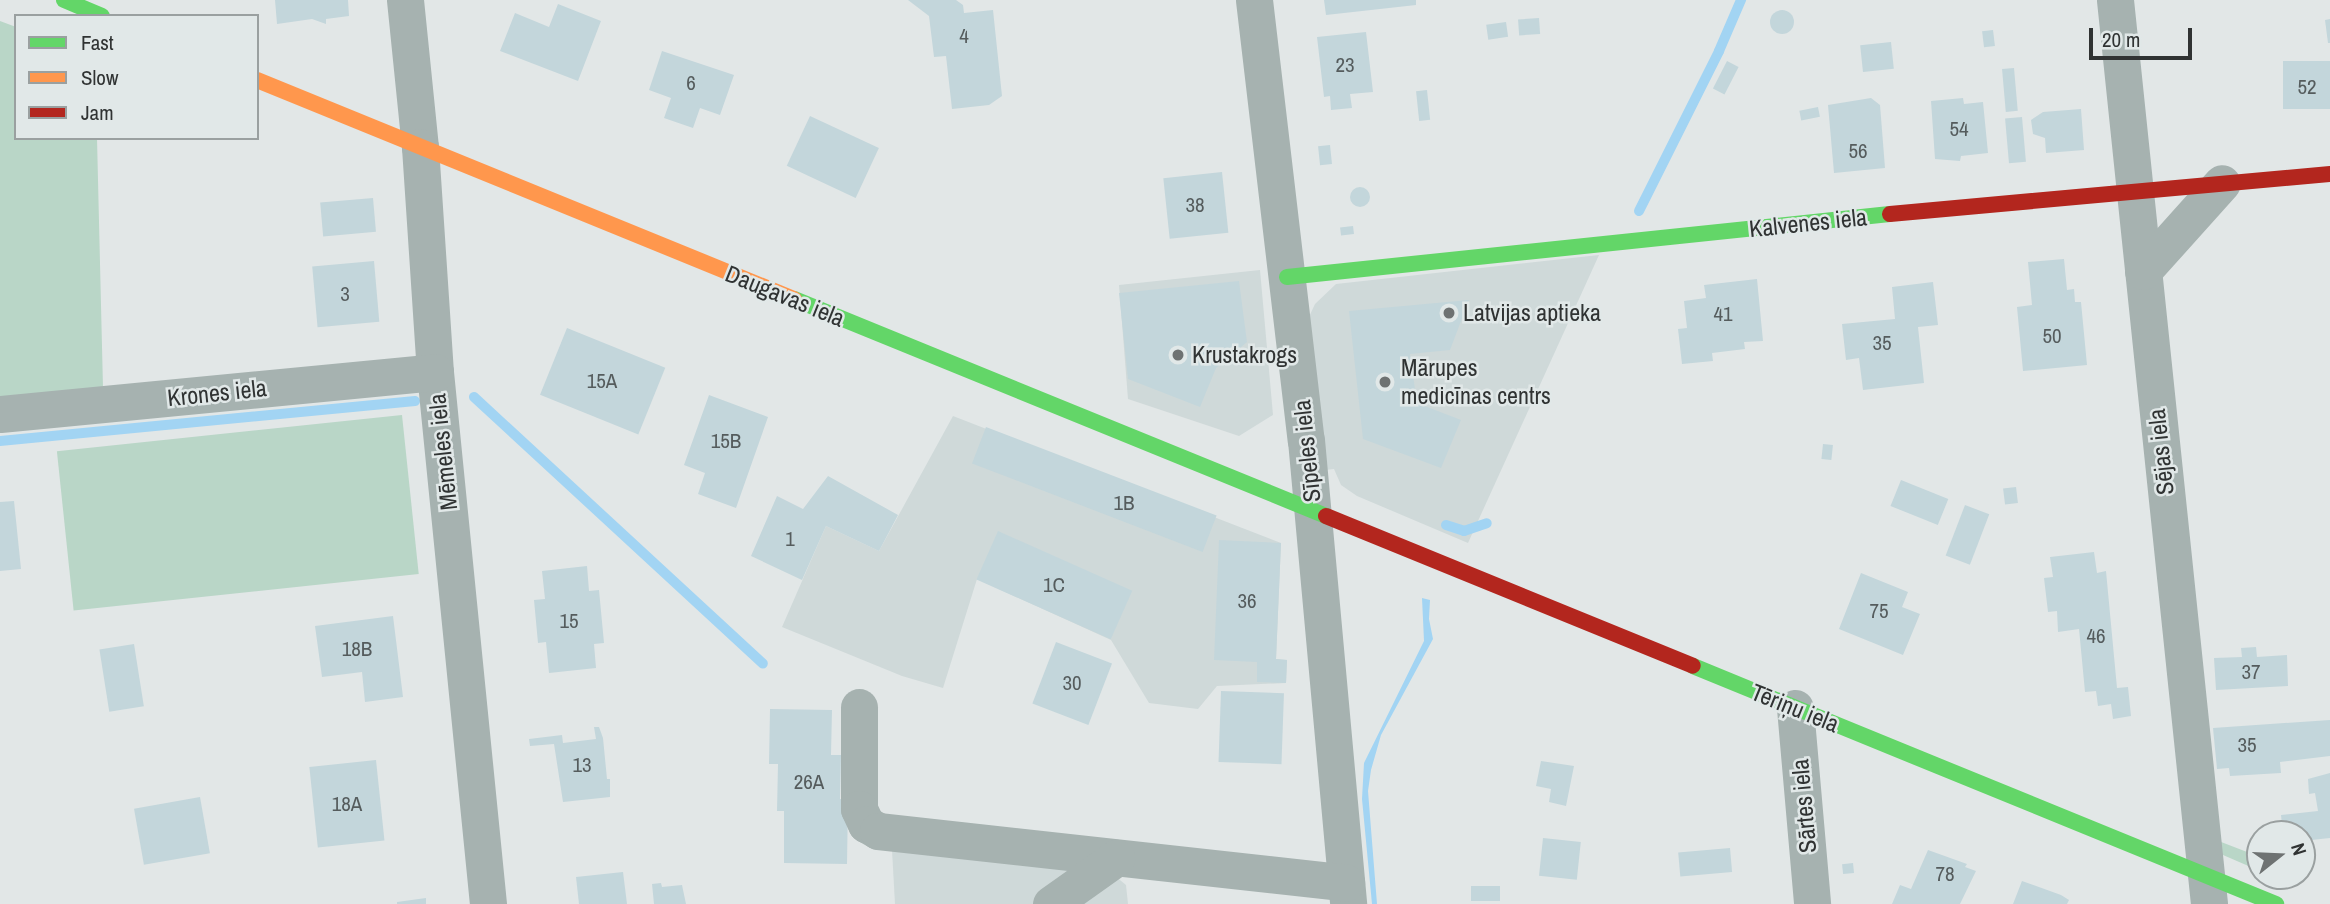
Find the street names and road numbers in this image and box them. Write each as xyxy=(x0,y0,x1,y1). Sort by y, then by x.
street label: Kalvenes iela xyxy=(1748,203,1868,243)
street label: Daugavas iela xyxy=(721,259,849,333)
street label: Krones iela xyxy=(166,373,268,413)
street label: Mēmeles iela xyxy=(423,392,463,512)
street label: Sīpeles iela xyxy=(1287,398,1327,504)
street label: Sējas iela xyxy=(2142,408,2180,496)
street label: Tēriņu iela xyxy=(1747,677,1843,739)
street label: Sārtes iela xyxy=(1786,758,1822,854)

